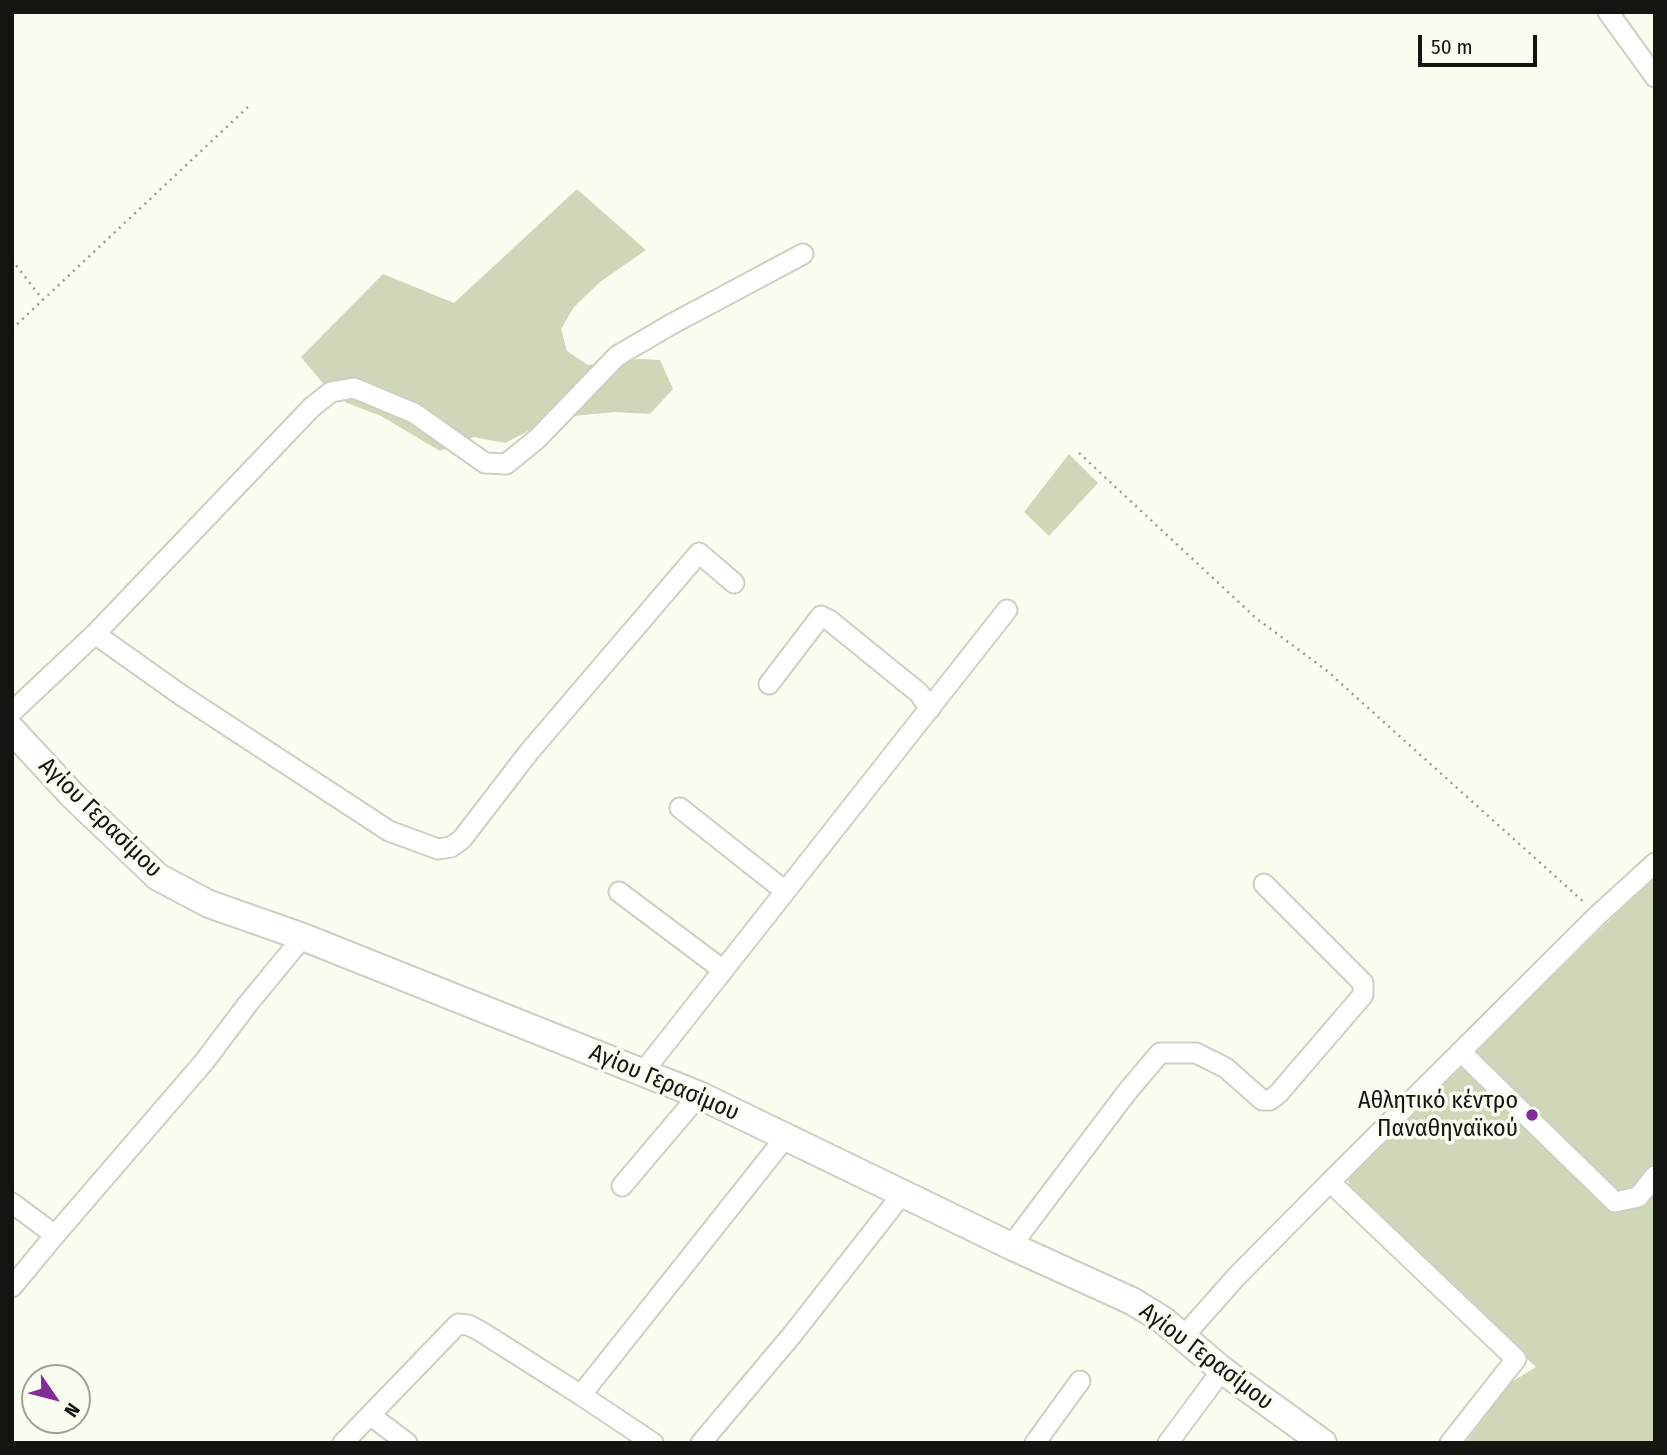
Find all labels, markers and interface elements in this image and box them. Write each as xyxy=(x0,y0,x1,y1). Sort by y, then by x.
scale bar xyxy=(1422,21,1541,65)
text: 50 m xyxy=(1431,34,1473,60)
street label: Αγίου Γερασίμου xyxy=(32,752,168,884)
street label: Αγίου Γερασίμου xyxy=(585,1038,743,1128)
place label: Αθλητικό κέντρο Παναθηναϊκού xyxy=(1358,1087,1518,1143)
marker: Αθλητικό κέντρο Παναθηναϊκού xyxy=(1524,1107,1540,1123)
street label: Αγίου Γερασίμου xyxy=(1133,1297,1279,1417)
north arrow xyxy=(21,1364,91,1434)
text: N xyxy=(59,1399,85,1421)

